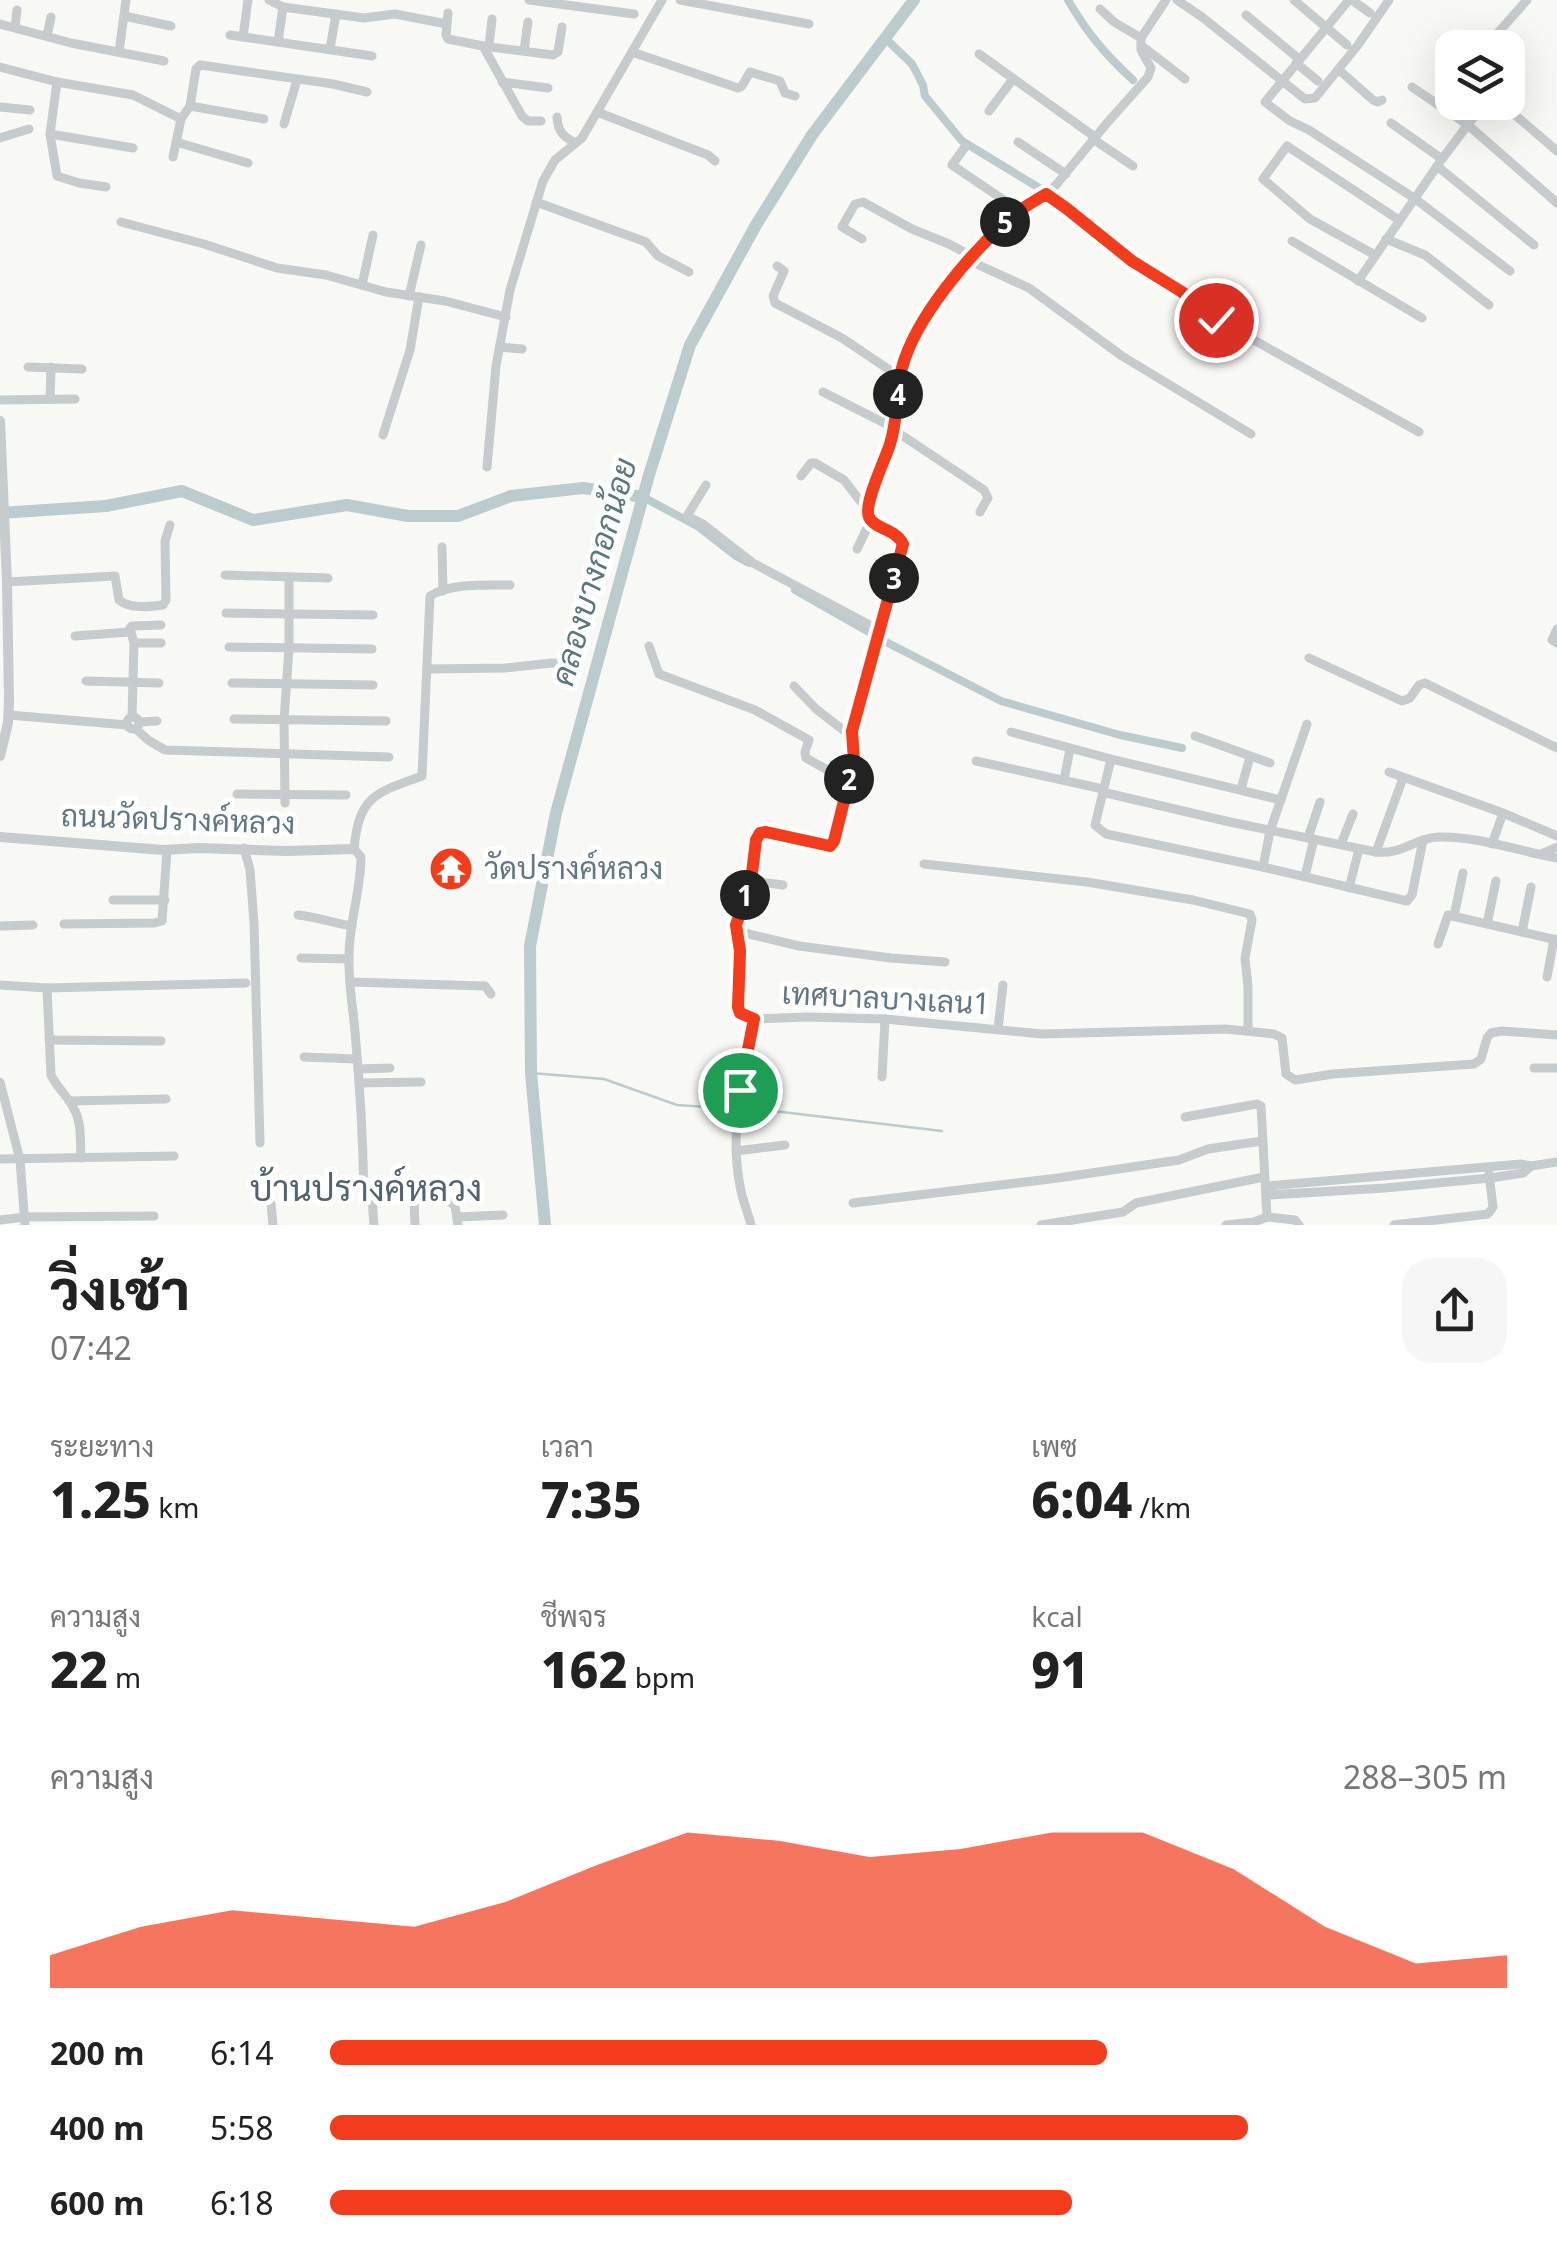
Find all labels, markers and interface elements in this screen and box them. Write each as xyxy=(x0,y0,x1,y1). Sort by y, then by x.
map controls xyxy=(1435,30,1525,120)
button: layers xyxy=(1435,30,1525,120)
pin: 5 xyxy=(980,197,1030,247)
text: 5 xyxy=(997,203,1013,241)
pin xyxy=(1174,278,1259,363)
icon: check xyxy=(1189,293,1244,348)
pin: 4 xyxy=(873,369,923,419)
text: 4 xyxy=(890,375,906,413)
water label: คลองบางกอกน้อย xyxy=(540,453,646,690)
pin: 3 xyxy=(869,553,919,603)
text: 3 xyxy=(886,559,902,597)
pin: 2 xyxy=(824,754,874,804)
text: 2 xyxy=(841,760,857,798)
street label: ถนนวัดปรางค์หลวง xyxy=(60,794,296,843)
temple icon: วัดปรางค์หลวง xyxy=(428,846,474,892)
place label: วัดปรางค์หลวง xyxy=(484,847,663,888)
pin: 1 xyxy=(720,870,770,920)
text: 1 xyxy=(737,876,753,914)
street label: เทศบาลบางเลน1 xyxy=(781,972,991,1023)
pin xyxy=(698,1048,783,1133)
icon: arrive xyxy=(713,1063,768,1118)
district label: บ้านปรางค์หลวง xyxy=(250,1164,482,1211)
text: วิ่งเช้า xyxy=(50,1251,190,1326)
button: share xyxy=(1402,1258,1507,1363)
text: 07:42 xyxy=(50,1326,132,1369)
text: ระยะทาง xyxy=(50,1427,154,1465)
text: เวลา xyxy=(541,1427,594,1465)
text: เพซ xyxy=(1031,1427,1077,1465)
text: 1.25 xyxy=(50,1465,151,1533)
text: 7:35 xyxy=(541,1465,642,1533)
text: 6:04 xyxy=(1031,1465,1132,1533)
text: km xyxy=(151,1488,199,1526)
text: /km xyxy=(1132,1488,1191,1526)
text: ความสูง xyxy=(50,1597,141,1635)
text: ชีพจร xyxy=(541,1597,607,1635)
text: kcal xyxy=(1031,1597,1083,1635)
text: 22 xyxy=(50,1635,108,1703)
text: 162 xyxy=(541,1635,627,1703)
text: 91 xyxy=(1031,1635,1089,1703)
text: m xyxy=(108,1658,141,1696)
text: bpm xyxy=(627,1658,695,1696)
text: ความสูง xyxy=(50,1755,154,1798)
text: 288–305 m xyxy=(1343,1755,1507,1798)
text: 200 m xyxy=(50,2031,144,2074)
text: 6:14 xyxy=(210,2031,274,2074)
text: 400 m xyxy=(50,2106,144,2149)
text: 5:58 xyxy=(210,2106,274,2149)
text: 600 m xyxy=(50,2181,144,2224)
text: 6:18 xyxy=(210,2181,274,2224)

